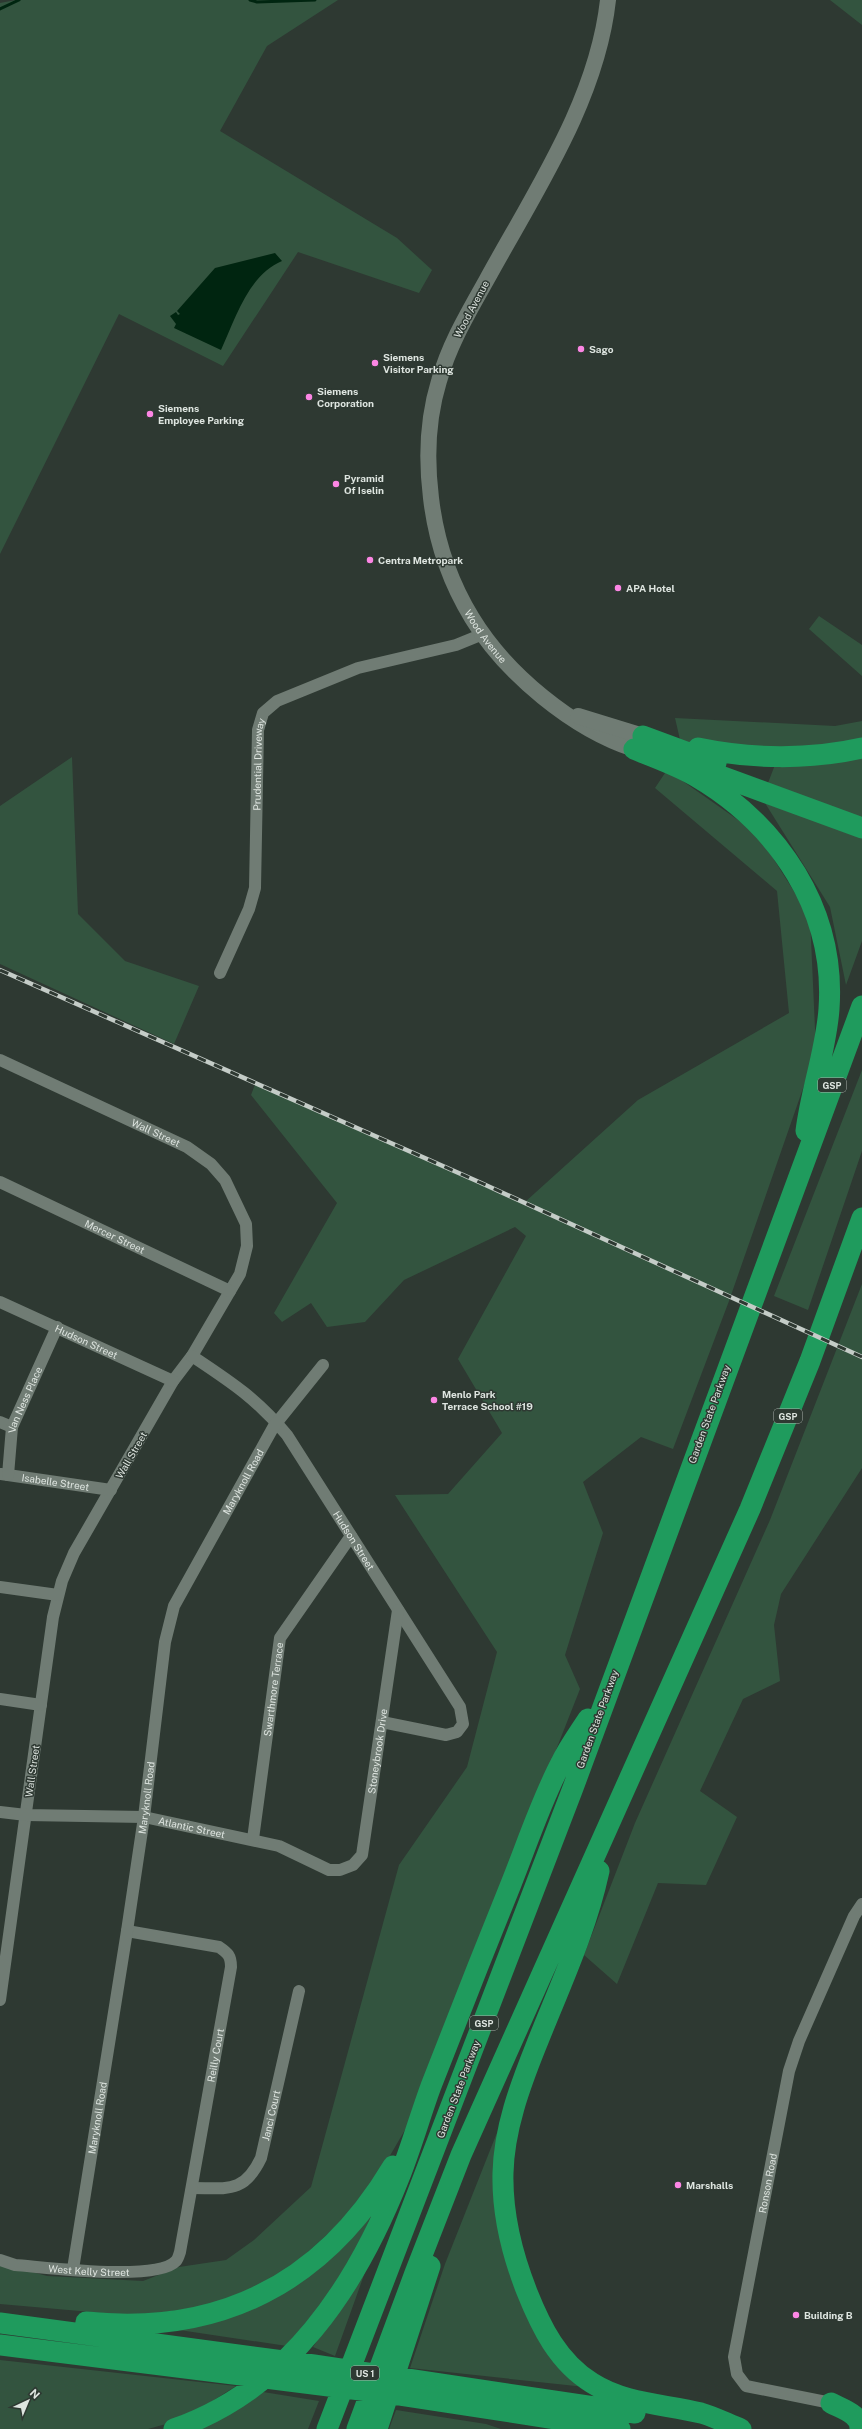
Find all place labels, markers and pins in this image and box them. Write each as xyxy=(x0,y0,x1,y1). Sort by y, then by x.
place label: Sago xyxy=(589,343,614,355)
marker: Sago xyxy=(576,344,586,354)
place label: Siemens Visitor Parking xyxy=(383,351,454,375)
marker: Siemens Visitor Parking xyxy=(370,358,380,368)
place label: Siemens Corporation xyxy=(317,385,374,409)
marker: Siemens Corporation xyxy=(304,392,314,402)
place label: Siemens Employee Parking xyxy=(158,402,245,426)
marker: Siemens Employee Parking xyxy=(145,409,155,419)
place label: Pyramid Of Iselin xyxy=(344,472,384,496)
marker: Pyramid Of Iselin xyxy=(331,479,341,489)
place label: Centra Metropark xyxy=(378,554,463,566)
marker: Centra Metropark xyxy=(365,555,375,565)
place label: APA Hotel xyxy=(626,582,675,594)
marker: APA Hotel xyxy=(613,583,623,593)
place label: Menlo Park Terrace School #19 xyxy=(442,1388,533,1412)
marker: Menlo Park Terrace School #19 xyxy=(429,1395,439,1405)
place label: Marshalls xyxy=(686,2179,733,2191)
marker: Marshalls xyxy=(673,2180,683,2190)
place label: Building B xyxy=(804,2309,853,2321)
marker: Building B xyxy=(791,2310,801,2320)

